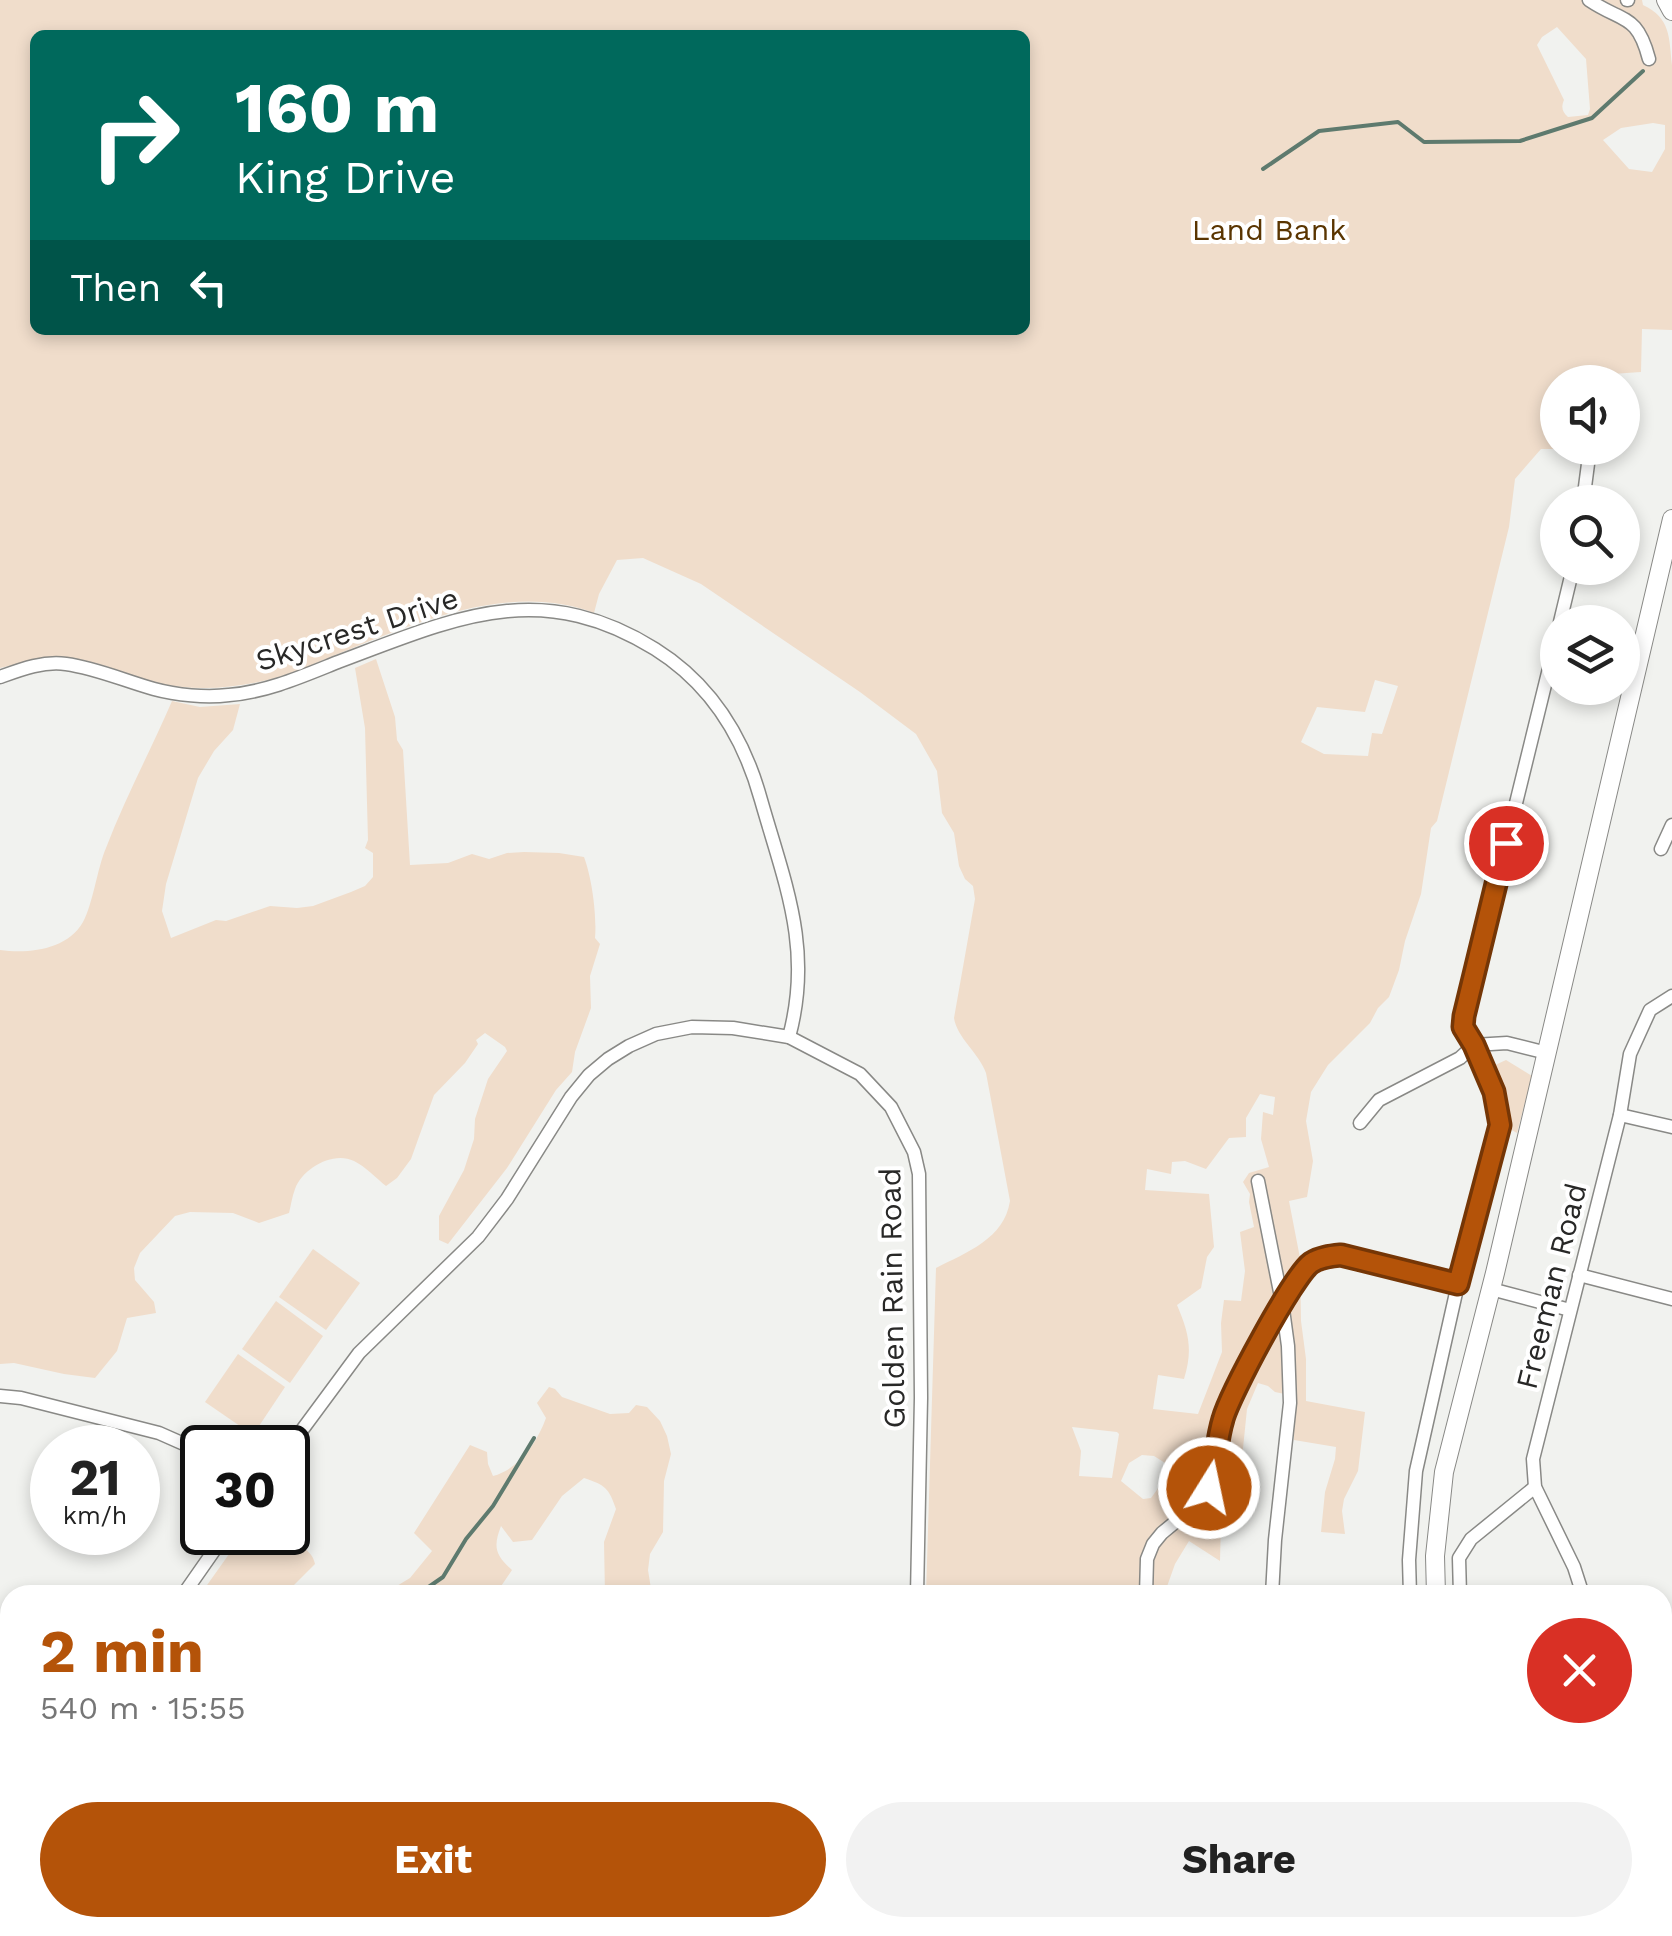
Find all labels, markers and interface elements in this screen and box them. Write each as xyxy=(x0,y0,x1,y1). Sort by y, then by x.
text: 160 m xyxy=(235,67,439,149)
icon: right xyxy=(70,70,200,200)
text: King Drive xyxy=(235,151,456,204)
park label: Land Bank xyxy=(1192,212,1346,247)
icon: left xyxy=(181,260,236,315)
text: Then xyxy=(70,266,161,310)
map controls xyxy=(1540,365,1640,705)
button: sound xyxy=(1540,365,1640,465)
button: search xyxy=(1540,485,1640,585)
street label: Skycrest Drive xyxy=(251,580,463,678)
button: layers xyxy=(1540,605,1640,705)
pin xyxy=(1464,801,1549,886)
icon: arrive xyxy=(1479,816,1534,871)
street label: Golden Rain Road xyxy=(872,1167,912,1429)
street label: Freeman Road xyxy=(1508,1179,1594,1393)
speed limit sign: 30 xyxy=(180,1425,310,1555)
position arrow xyxy=(1157,1436,1261,1540)
text: 21 xyxy=(69,1448,121,1507)
text: km/h xyxy=(63,1501,127,1530)
text: 2 min xyxy=(40,1616,204,1687)
button: close xyxy=(1527,1618,1632,1723)
text: 540 m · 15:55 xyxy=(40,1689,246,1727)
button: Exit xyxy=(40,1802,826,1917)
button: Share xyxy=(846,1802,1632,1917)

